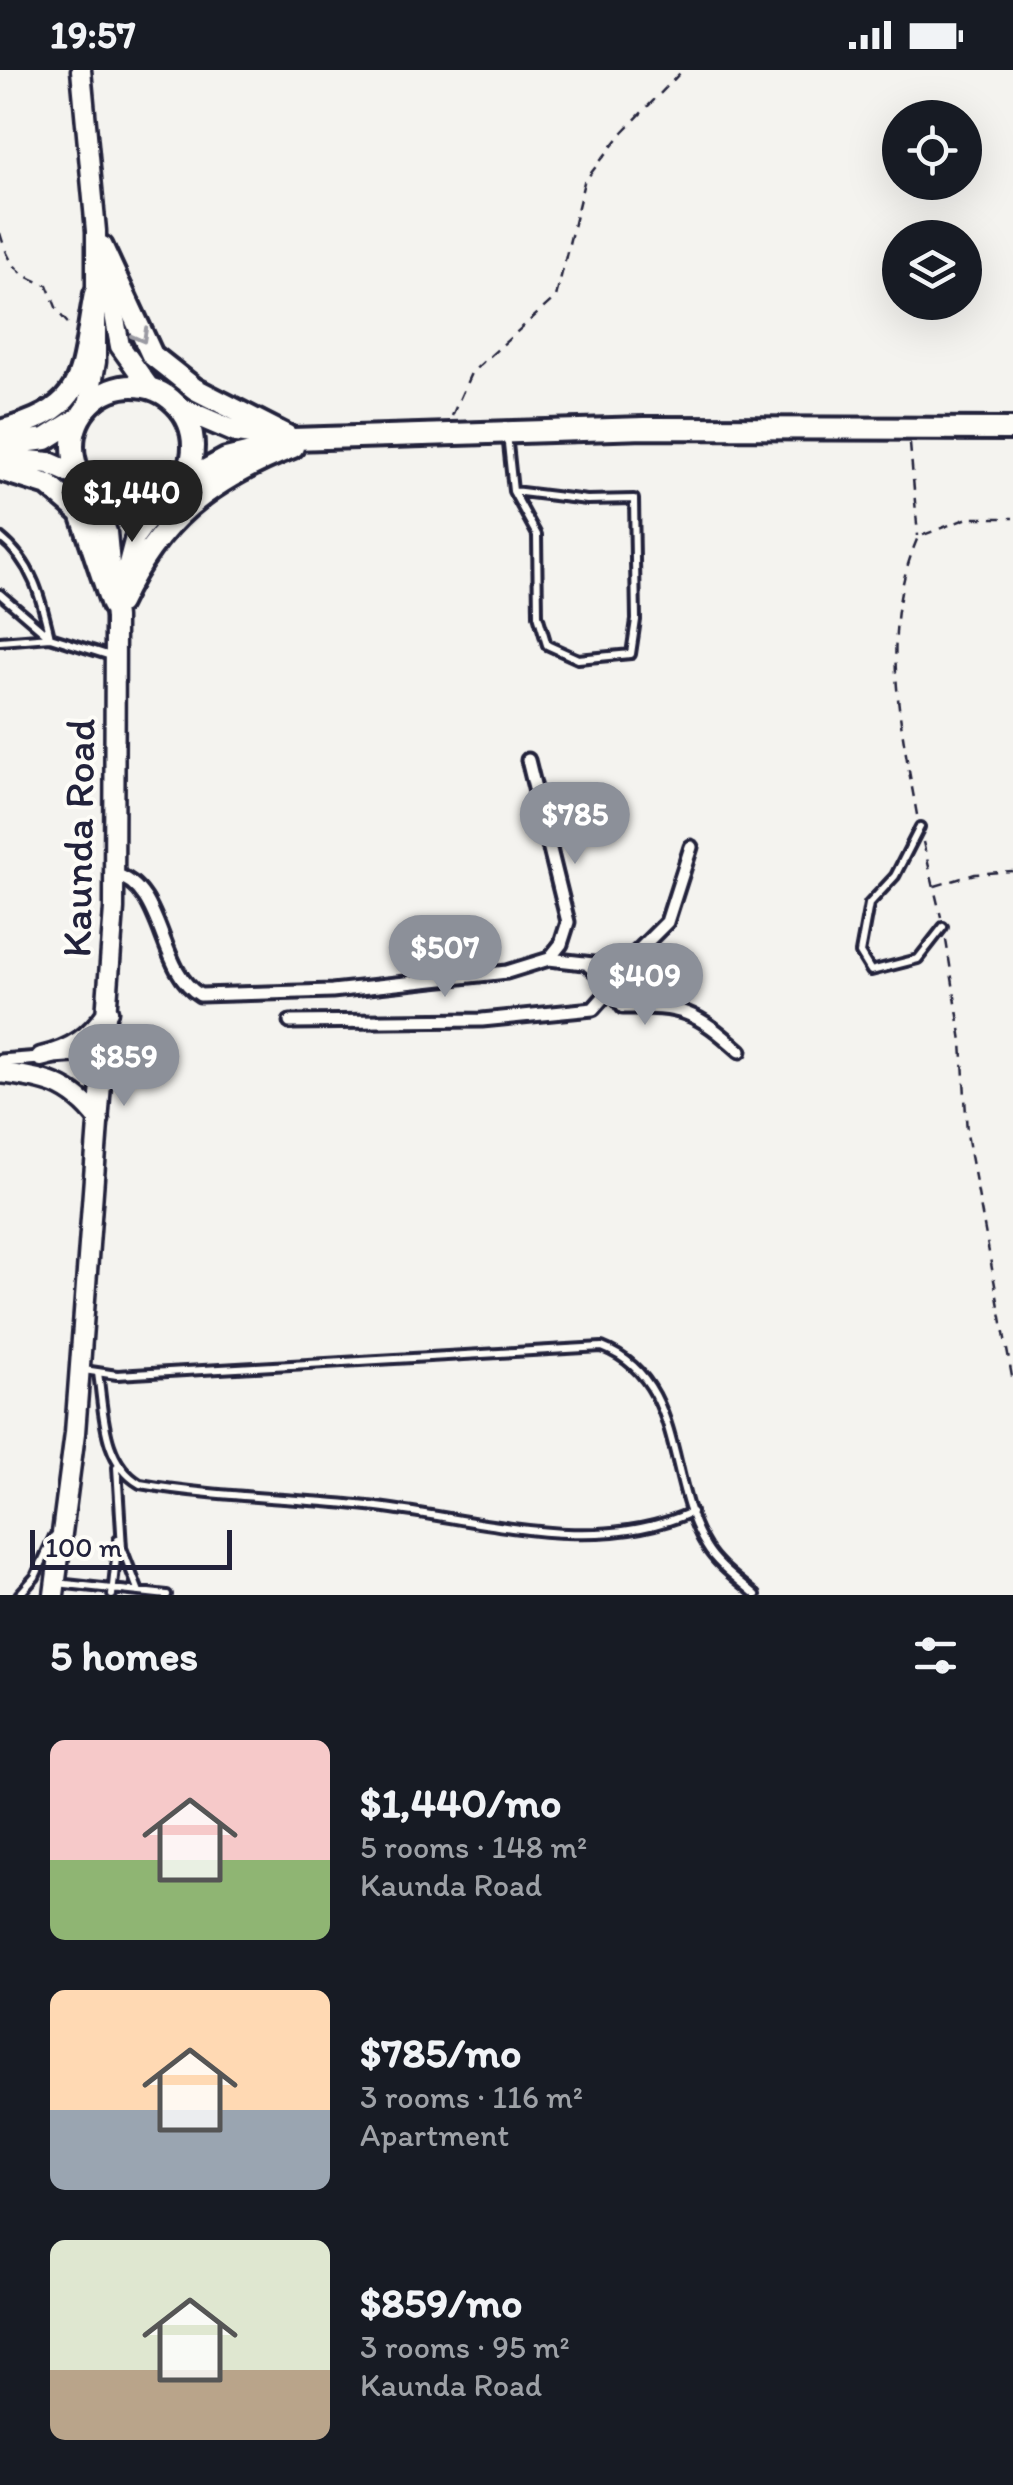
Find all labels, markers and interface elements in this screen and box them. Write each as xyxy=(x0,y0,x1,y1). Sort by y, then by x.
text: 19:57 xyxy=(50,12,136,58)
map controls xyxy=(882,100,982,320)
button: locate xyxy=(882,100,982,200)
button: layers xyxy=(882,220,982,320)
one-way arrow xyxy=(129,325,149,343)
pin: $1,440 xyxy=(51,460,213,545)
text: $1,440 xyxy=(84,473,180,511)
street label: Kaunda Road xyxy=(50,718,106,958)
pin: $785 xyxy=(516,782,634,867)
text: $785 xyxy=(542,795,608,833)
pin: $507 xyxy=(386,915,504,1000)
text: $507 xyxy=(411,928,479,966)
pin: $409 xyxy=(586,943,704,1028)
text: $409 xyxy=(609,956,681,994)
pin: $859 xyxy=(65,1024,183,1109)
text: $859 xyxy=(90,1037,158,1075)
scale bar xyxy=(30,1525,232,1570)
text: 100 m xyxy=(45,1530,122,1564)
icon: filters xyxy=(908,1628,963,1683)
text: 5 homes xyxy=(50,1630,198,1681)
text: $1,440/mo xyxy=(360,1777,561,1828)
icon: home xyxy=(130,1780,250,1900)
text: 5 rooms · 148 m² xyxy=(360,1828,587,1866)
text: Kaunda Road xyxy=(360,1866,542,1904)
text: $785/mo xyxy=(360,2027,522,2078)
icon: home xyxy=(130,2030,250,2150)
text: 3 rooms · 116 m² xyxy=(360,2078,583,2116)
text: Apartment xyxy=(360,2116,509,2154)
text: $859/mo xyxy=(360,2277,523,2328)
icon: home xyxy=(130,2280,250,2400)
text: 3 rooms · 95 m² xyxy=(360,2328,570,2366)
text: Kaunda Road xyxy=(360,2366,542,2404)

